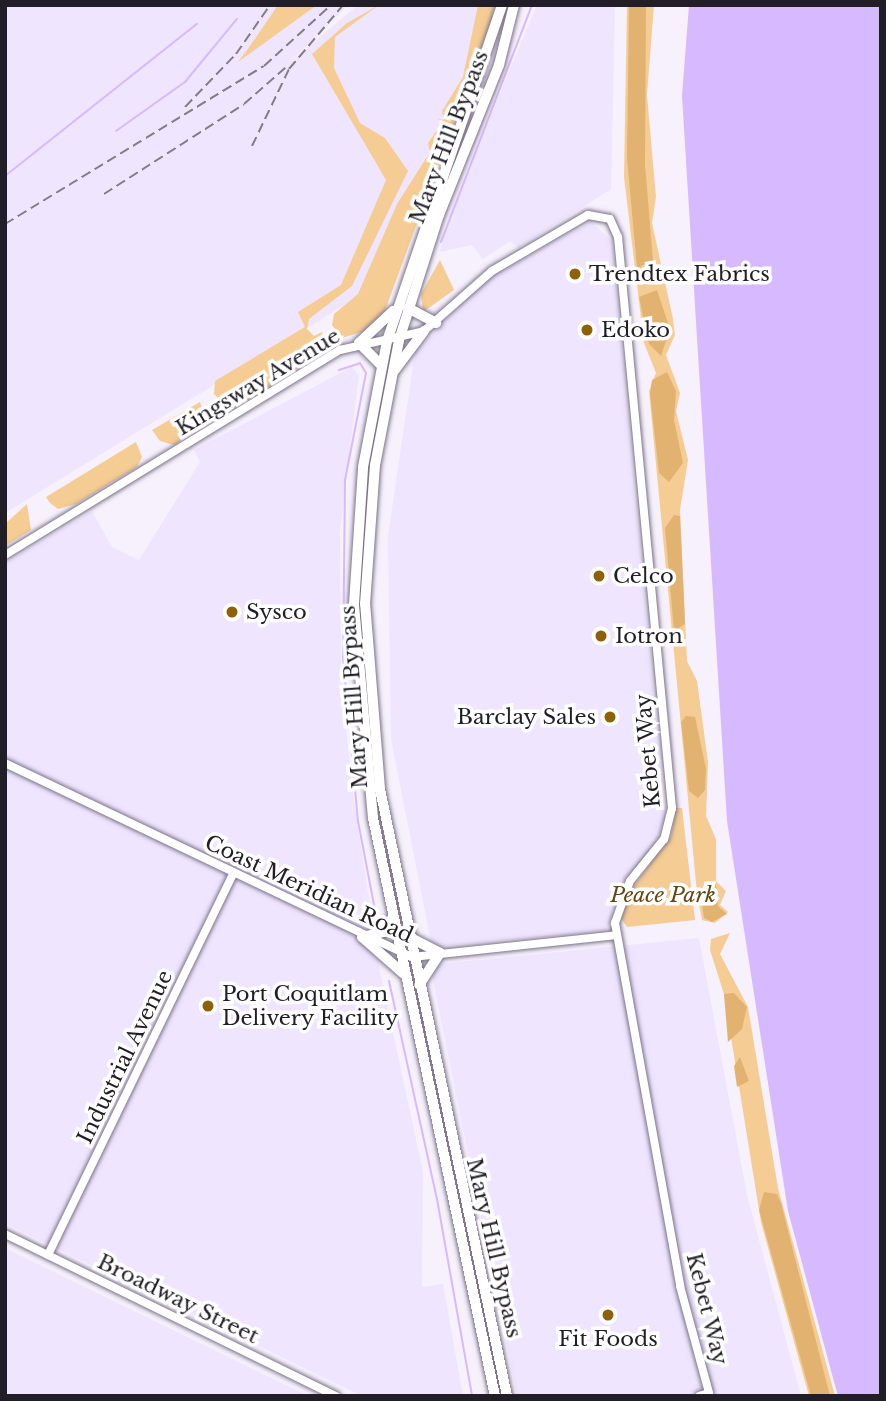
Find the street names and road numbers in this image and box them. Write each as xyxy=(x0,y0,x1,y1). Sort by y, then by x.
street label: Mary Hill Bypass xyxy=(404,46,494,228)
street label: Kingsway Avenue xyxy=(171,323,345,441)
street label: Mary Hill Bypass xyxy=(335,604,373,790)
street label: Kebet Way xyxy=(630,693,666,809)
street label: Coast Meridian Road xyxy=(201,830,417,948)
street label: Industrial Avenue xyxy=(72,966,178,1148)
street label: Mary Hill Bypass xyxy=(461,1155,527,1341)
street label: Broadway Street xyxy=(93,1249,263,1349)
street label: Kebet Way xyxy=(681,1250,733,1368)

